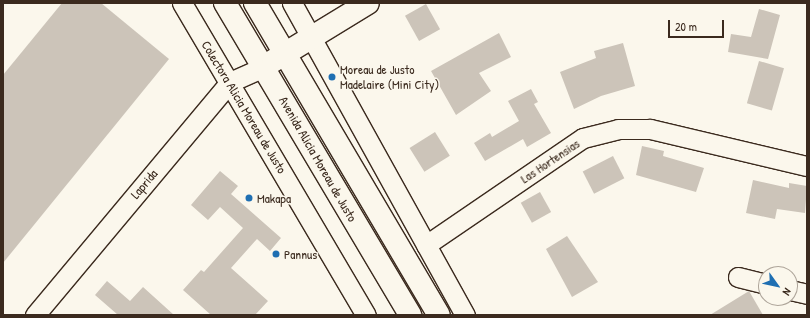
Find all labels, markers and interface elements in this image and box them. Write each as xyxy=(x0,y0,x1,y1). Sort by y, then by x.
scale bar xyxy=(670,12,726,38)
text: 20 m xyxy=(675,18,697,35)
street label: Colectora Alicia Moreau de Justo xyxy=(198,38,290,176)
place label: Moreau de Justo Madelaire (Mini City) xyxy=(340,62,439,93)
marker: Moreau de Justo Madelaire (Mini City) xyxy=(327,72,337,82)
street label: Avenida Alicia Moreau de Justo xyxy=(276,94,360,224)
street label: Las Hortensias xyxy=(518,136,582,186)
street label: Laprida xyxy=(127,166,161,202)
place label: Makapa xyxy=(257,190,291,206)
marker: Makapa xyxy=(244,193,254,203)
place label: Pannus xyxy=(284,246,317,262)
marker: Pannus xyxy=(271,249,281,259)
north arrow xyxy=(758,266,798,306)
text: N xyxy=(780,286,795,298)

